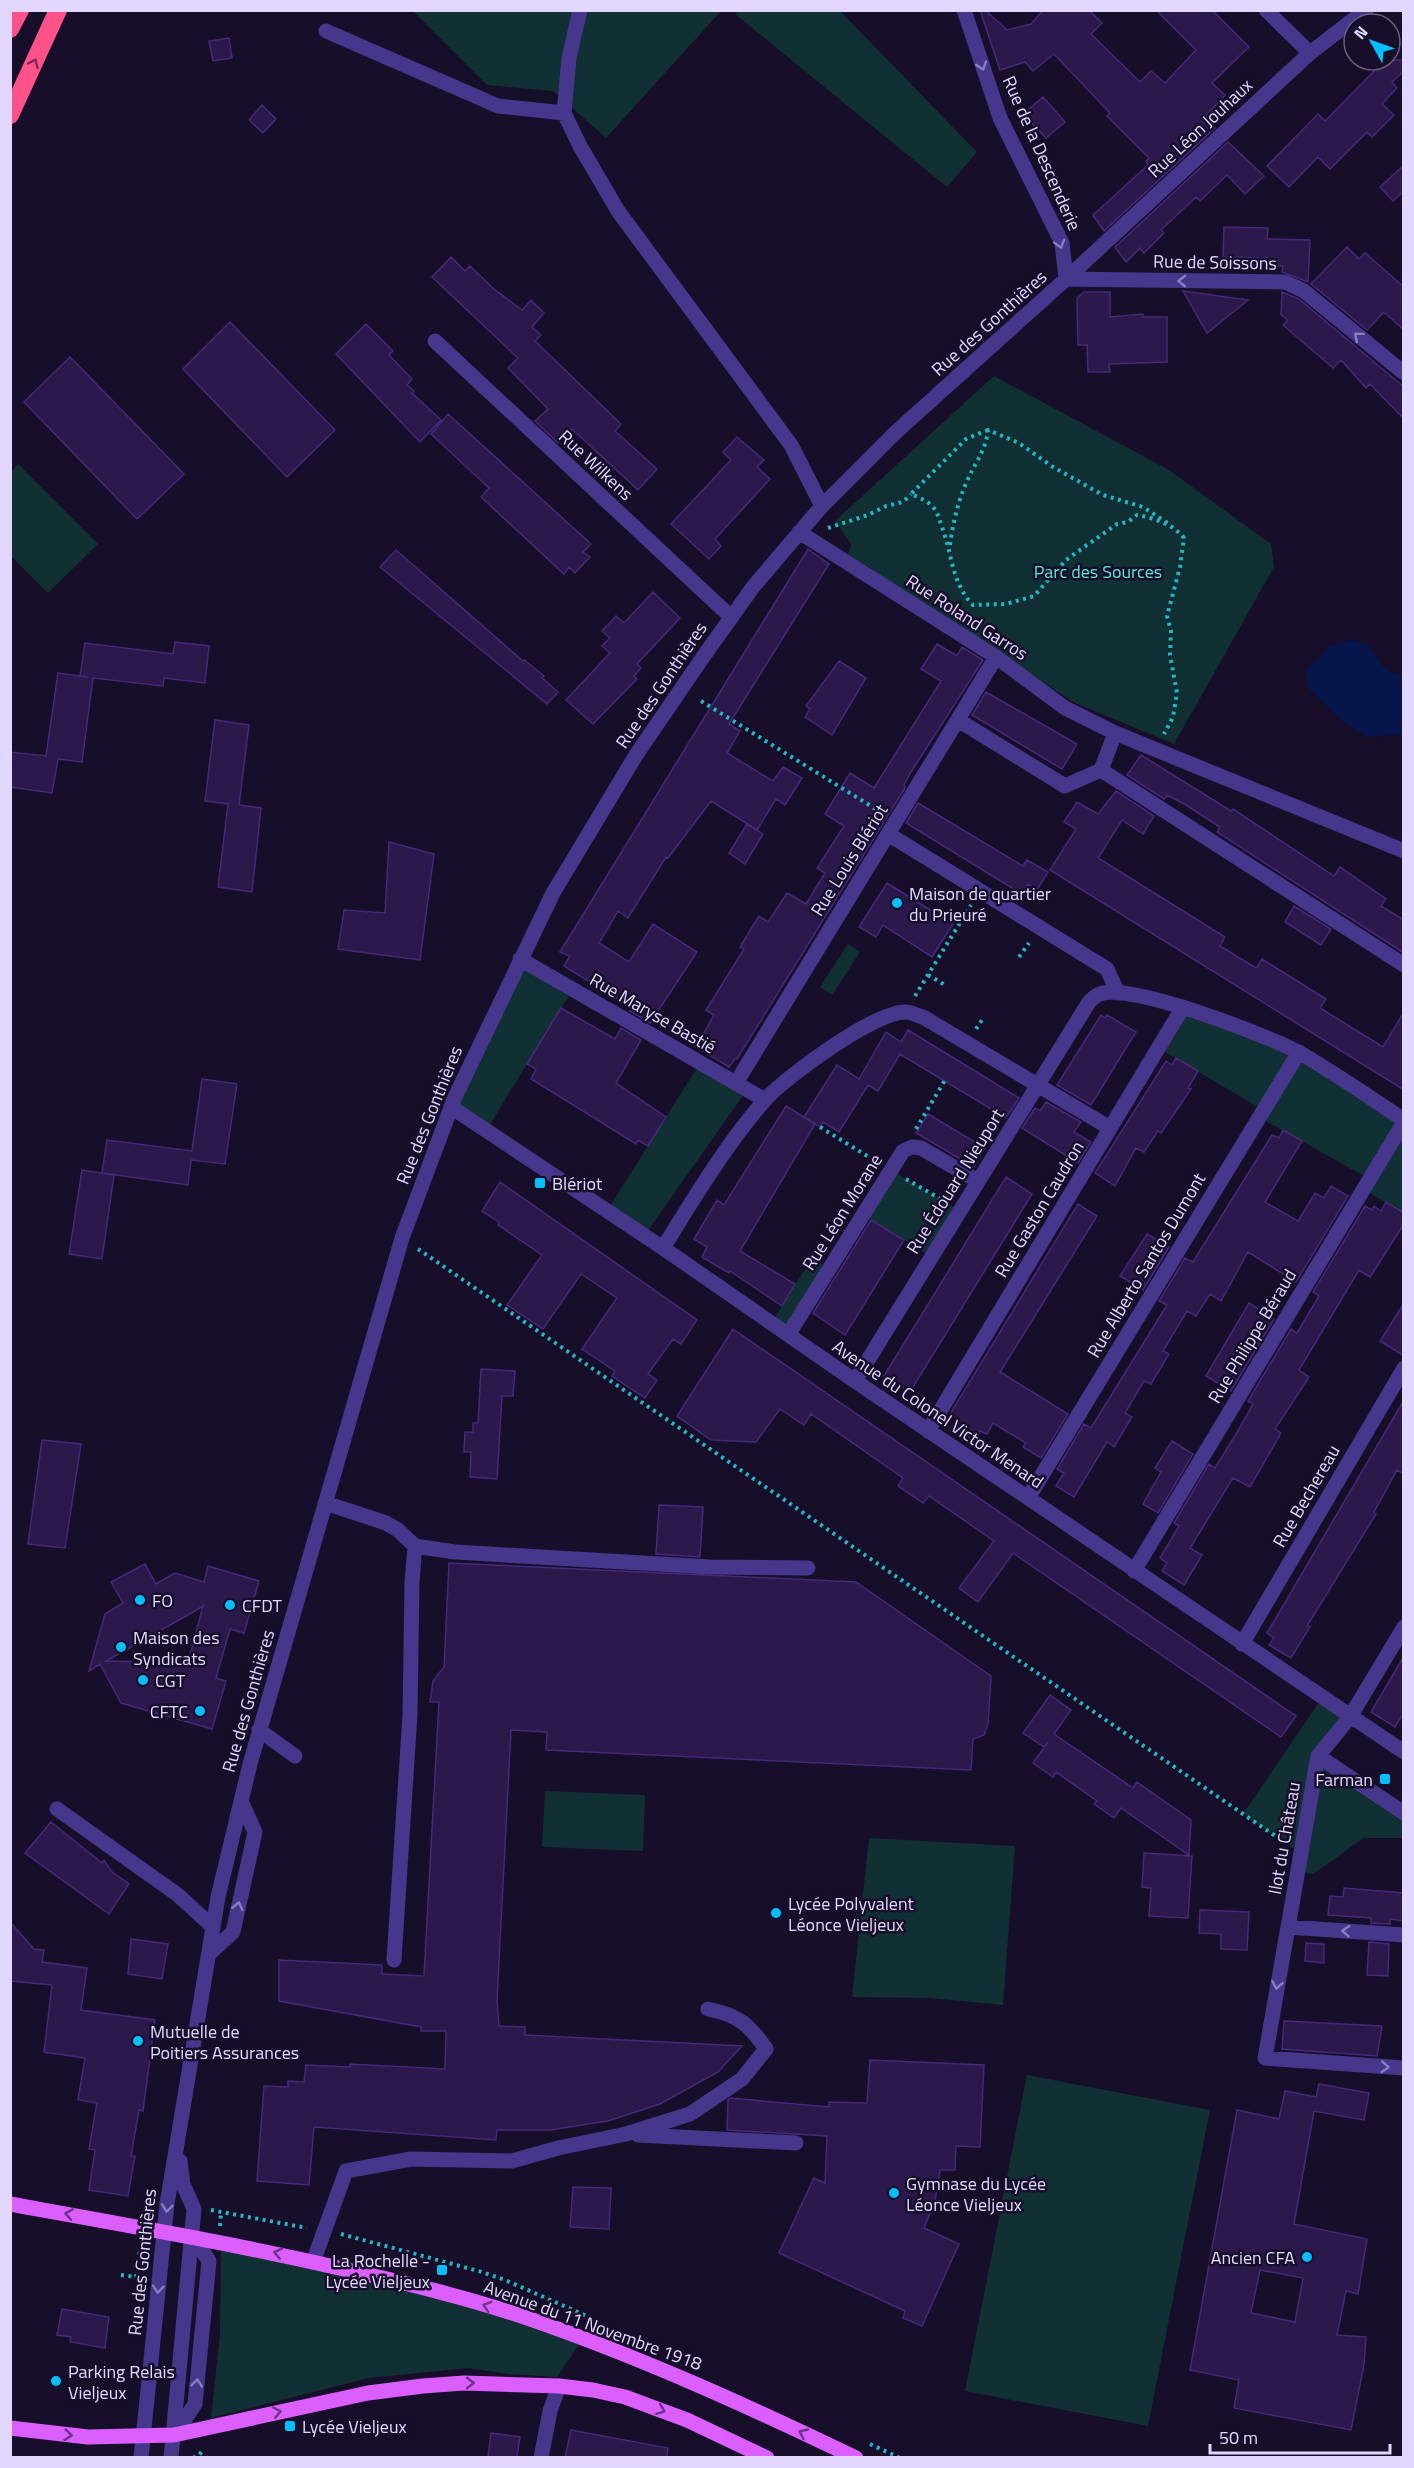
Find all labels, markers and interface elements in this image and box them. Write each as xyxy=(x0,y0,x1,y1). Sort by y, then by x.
north arrow xyxy=(1342,12,1402,72)
text: N xyxy=(1348,20,1373,44)
one-way arrow xyxy=(27,58,39,69)
one-way arrow xyxy=(974,60,987,71)
street label: Rue de la Descenderie xyxy=(996,71,1088,235)
street label: Rue Léon Jouhaux xyxy=(1141,72,1259,184)
one-way arrow xyxy=(1053,238,1065,249)
street label: Rue de Soissons xyxy=(1153,247,1277,277)
street label: Rue des Gonthières xyxy=(925,264,1053,382)
one-way arrow xyxy=(1177,275,1186,287)
one-way arrow xyxy=(1354,332,1365,343)
street label: Rue Wilkens xyxy=(553,423,639,507)
park label: Parc des Sources xyxy=(1034,558,1162,585)
street label: Rue Roland Garros xyxy=(901,567,1033,667)
street label: Rue des Gonthières xyxy=(609,616,713,754)
street label: Rue Louis Blériot xyxy=(804,798,895,921)
place label: Maison de quartier du Prieuré xyxy=(909,880,1051,928)
marker: Maison de quartier du Prieuré xyxy=(890,896,904,910)
street label: Rue Maryse Bastié xyxy=(585,966,721,1060)
street label: Rue des Gonthières xyxy=(389,1042,469,1188)
street label: Rue Édouard Nieuport xyxy=(899,1103,1011,1259)
street label: Rue Gaston Caudron xyxy=(988,1136,1090,1282)
street label: Rue Léon Morane xyxy=(795,1148,889,1276)
street label: Rue Alberto Santos Dumont xyxy=(1080,1167,1212,1363)
place label: Blériot xyxy=(552,1170,603,1197)
marker: Blériot xyxy=(533,1176,547,1190)
street label: Rue Philippe Béraud xyxy=(1201,1264,1303,1408)
street label: Avenue du Colonel Victor Menard xyxy=(827,1333,1049,1495)
street label: Rue Bechereau xyxy=(1266,1440,1346,1552)
place label: FO xyxy=(152,1587,173,1614)
place label: CFDT xyxy=(242,1592,282,1619)
marker: FO xyxy=(133,1593,147,1607)
marker: CFDT xyxy=(223,1598,237,1612)
place label: Maison des Syndicats xyxy=(133,1624,220,1672)
street label: Rue des Gonthières xyxy=(215,1626,281,1776)
marker: Maison des Syndicats xyxy=(114,1640,128,1654)
place label: CGT xyxy=(155,1667,186,1694)
marker: CGT xyxy=(136,1673,150,1687)
place label: CFTC xyxy=(150,1698,188,1725)
marker: CFTC xyxy=(193,1704,207,1718)
place label: Farman xyxy=(1315,1766,1373,1793)
marker: Farman xyxy=(1378,1772,1392,1786)
street label: Ilot du Château xyxy=(1261,1780,1307,1896)
place label: Lycée Polyvalent Léonce Vieljeux xyxy=(788,1890,915,1938)
one-way arrow xyxy=(231,1902,244,1912)
marker: Lycée Polyvalent Léonce Vieljeux xyxy=(769,1906,783,1920)
one-way arrow xyxy=(1341,1925,1350,1938)
one-way arrow xyxy=(1272,1980,1284,1990)
place label: Mutuelle de Poitiers Assurances xyxy=(150,2018,299,2066)
marker: Mutuelle de Poitiers Assurances xyxy=(131,2034,145,2048)
one-way arrow xyxy=(1381,2060,1390,2073)
place label: Gymnase du Lycée Léonce Vieljeux xyxy=(906,2170,1046,2218)
marker: Gymnase du Lycée Léonce Vieljeux xyxy=(887,2186,901,2200)
street label: Rue des Gonthières xyxy=(121,2187,163,2337)
one-way arrow xyxy=(161,2203,174,2212)
one-way arrow xyxy=(64,2208,74,2221)
place label: Ancien CFA xyxy=(1211,2244,1295,2271)
place label: La Rochelle - Lycée Vieljeux xyxy=(325,2247,430,2295)
one-way arrow xyxy=(273,2248,283,2261)
marker: Ancien CFA xyxy=(1300,2250,1314,2264)
marker: La Rochelle - Lycée Vieljeux xyxy=(435,2263,449,2277)
street label: Avenue du 11 Novembre 1918 xyxy=(480,2273,706,2377)
one-way arrow xyxy=(153,2284,165,2293)
one-way arrow xyxy=(482,2301,493,2313)
place label: Parking Relais Vieljeux xyxy=(68,2358,175,2406)
marker: Parking Relais Vieljeux xyxy=(49,2374,63,2388)
one-way arrow xyxy=(465,2377,474,2389)
one-way arrow xyxy=(190,2379,203,2388)
one-way arrow xyxy=(655,2403,666,2416)
one-way arrow xyxy=(272,2406,282,2419)
place label: Lycée Vieljeux xyxy=(302,2413,407,2440)
scale bar xyxy=(1210,2417,1390,2455)
marker: Lycée Vieljeux xyxy=(283,2419,297,2433)
text: 50 m xyxy=(1219,2424,1258,2451)
one-way arrow xyxy=(64,2428,73,2441)
one-way arrow xyxy=(798,2428,809,2440)

